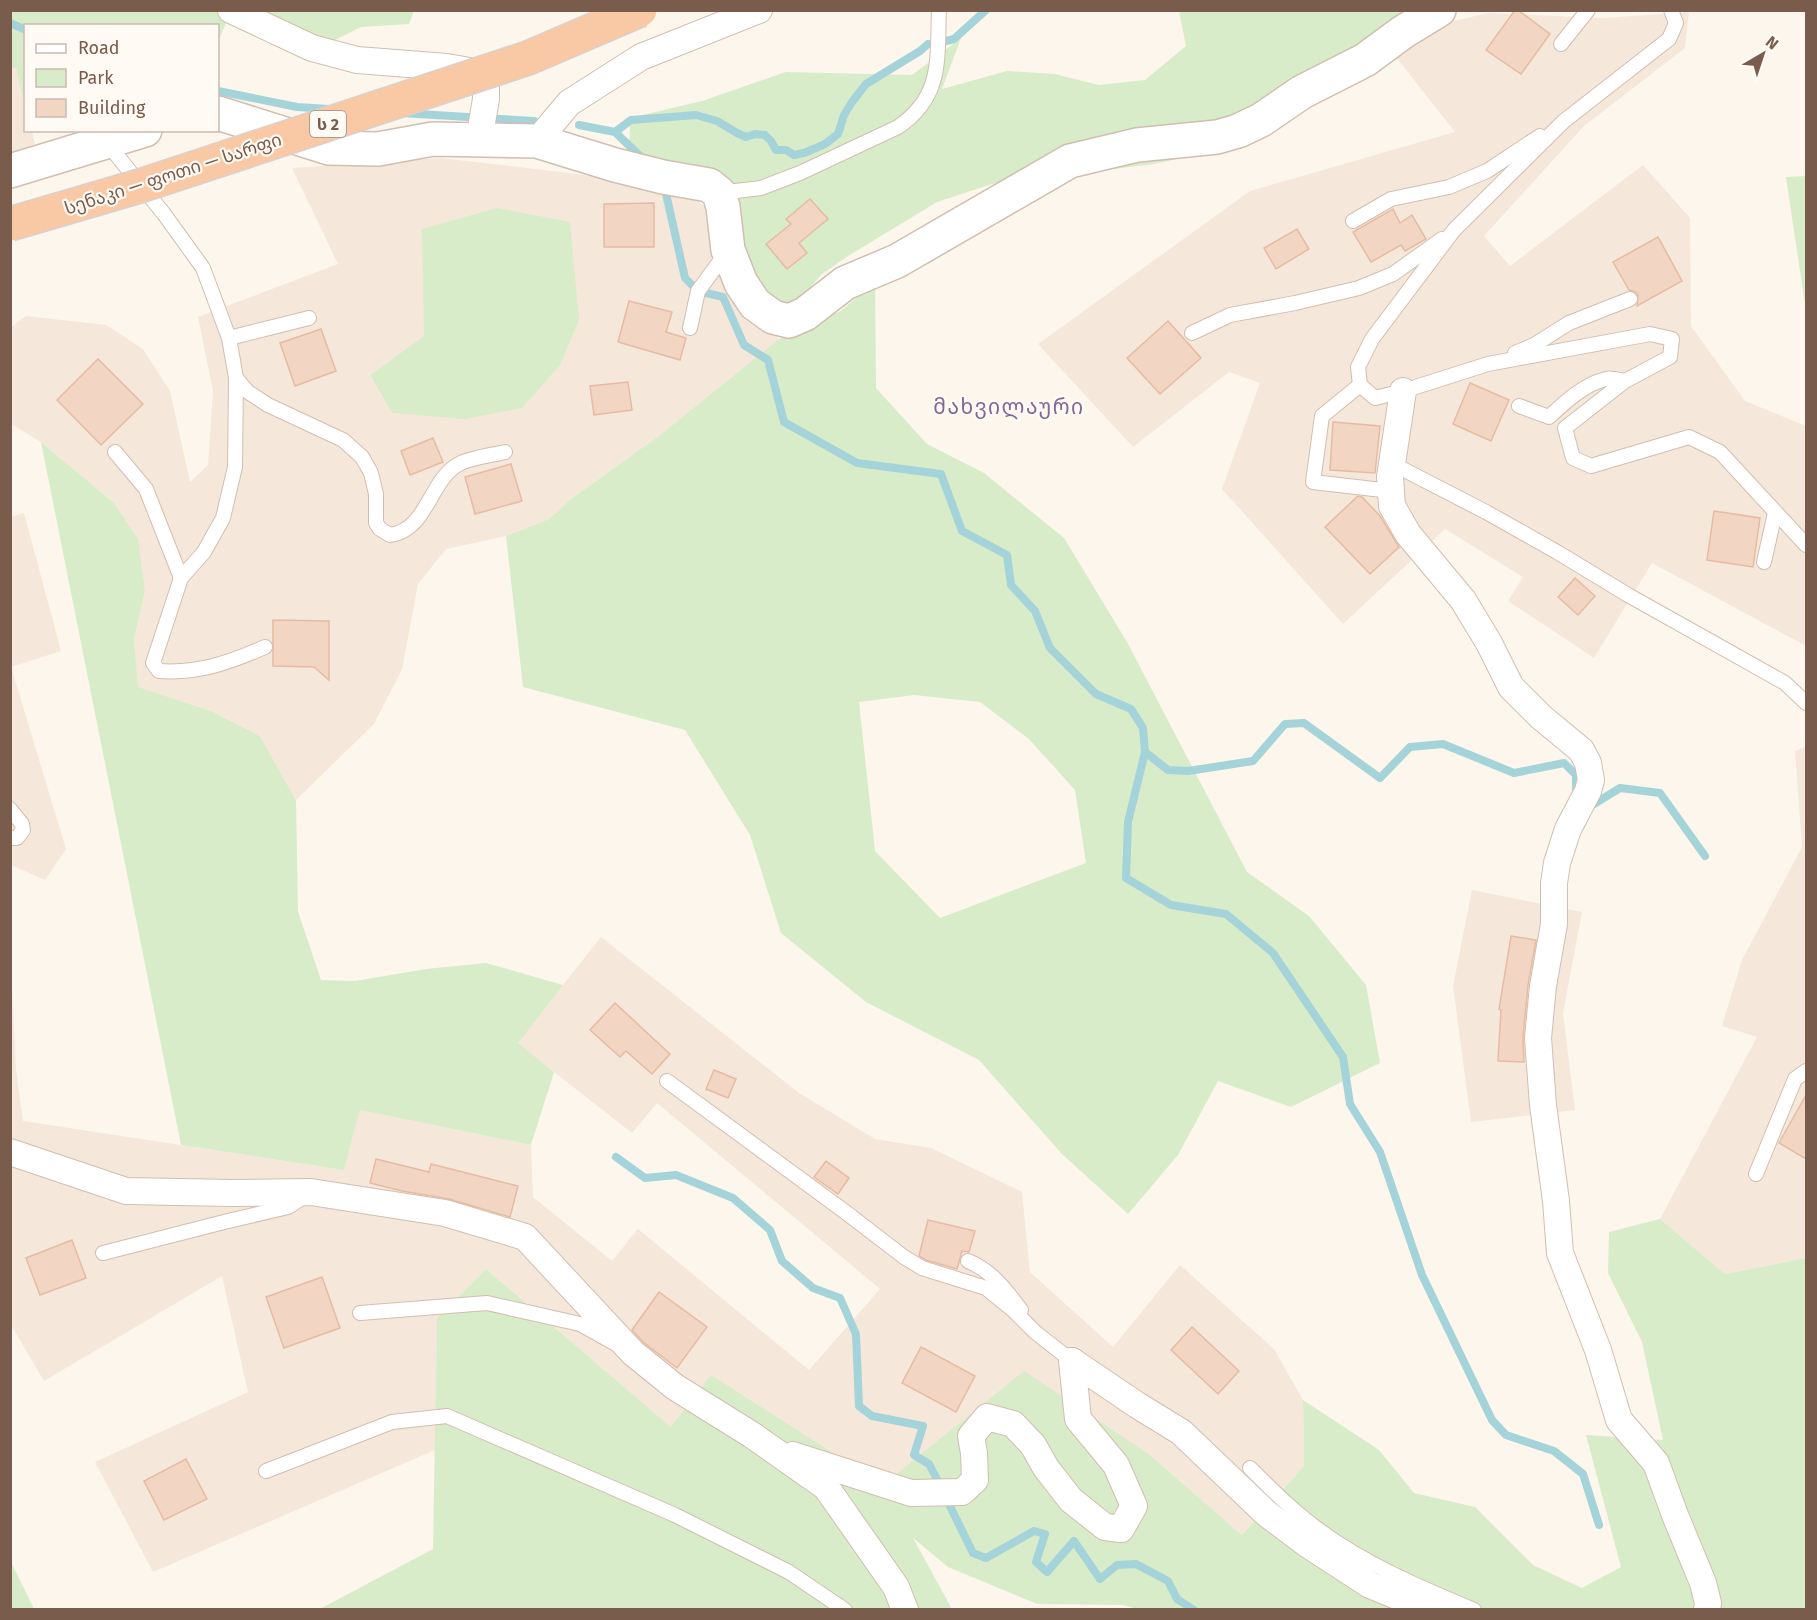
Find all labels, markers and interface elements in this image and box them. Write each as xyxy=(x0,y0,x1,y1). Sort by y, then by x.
legend xyxy=(24,24,219,132)
north arrow xyxy=(1733,24,1793,84)
text: N xyxy=(1762,32,1782,53)
text: Road xyxy=(78,37,120,59)
text: Park xyxy=(78,67,114,89)
text: Building xyxy=(78,97,146,119)
road number: ს 2 xyxy=(310,111,346,137)
street label: სენაკი — ფოთი — სარფი xyxy=(62,128,284,220)
district label: მახვილაური xyxy=(933,394,1085,420)

